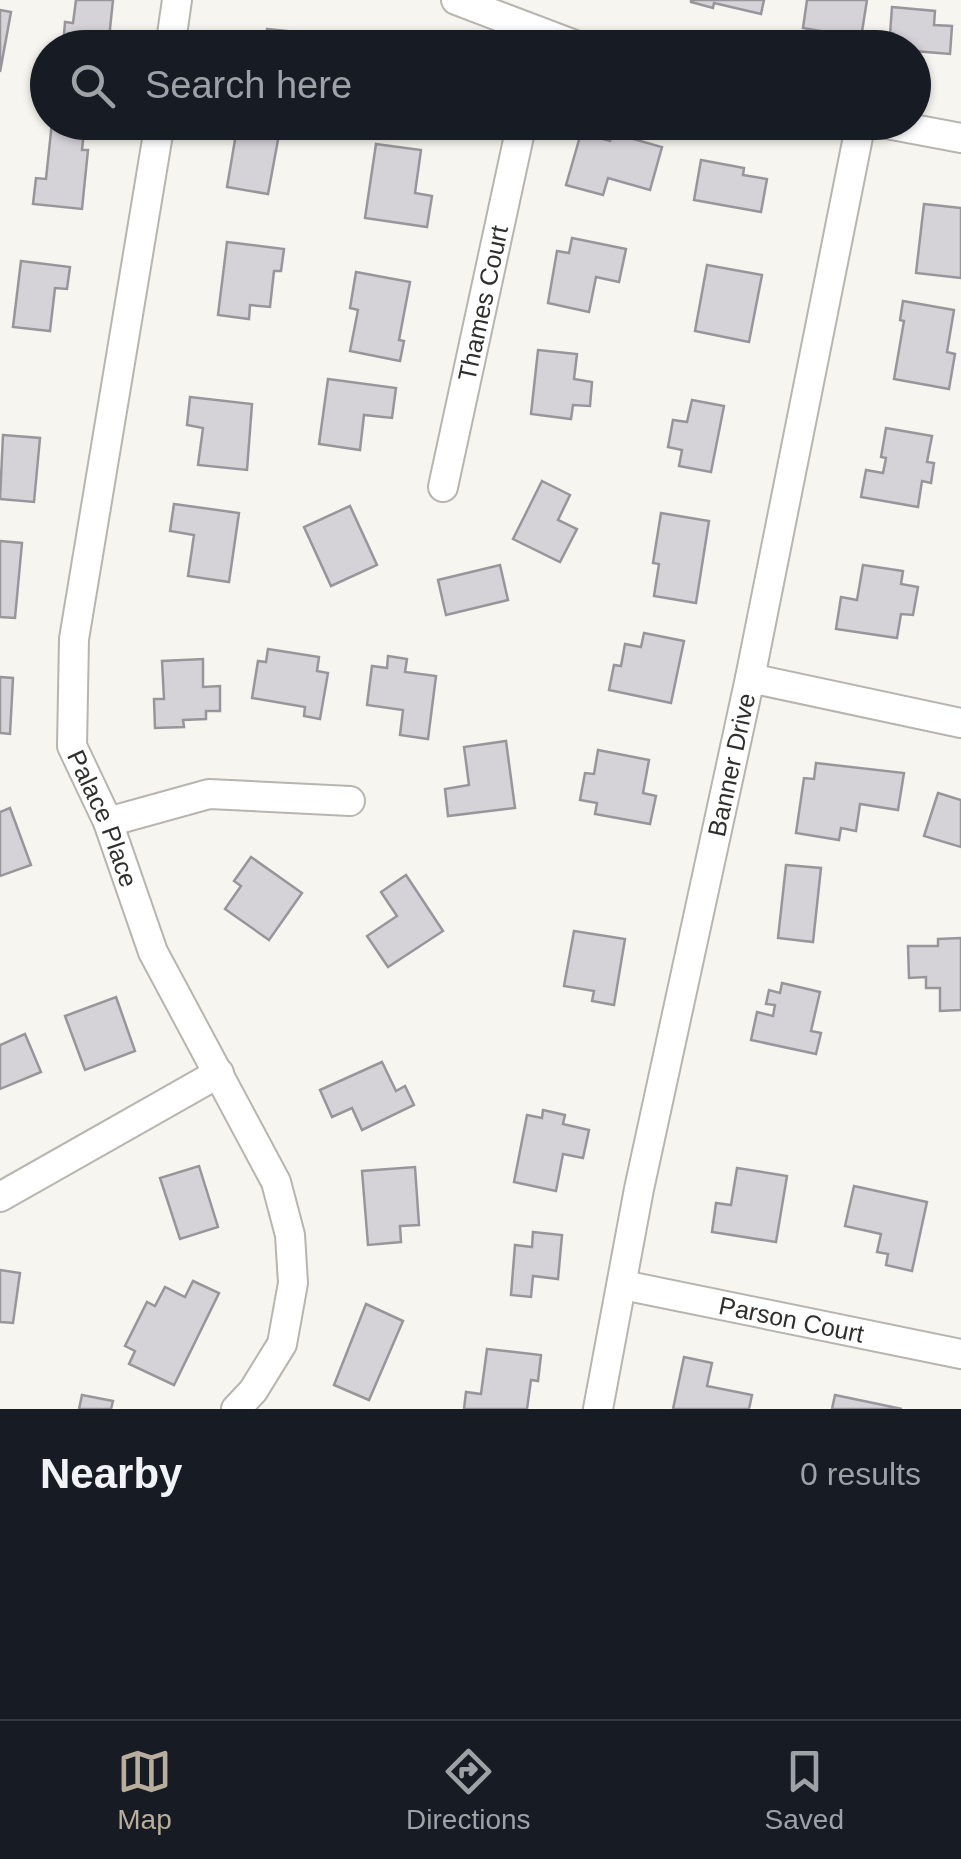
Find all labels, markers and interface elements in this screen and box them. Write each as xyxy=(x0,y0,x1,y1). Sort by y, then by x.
search box xyxy=(30,30,931,140)
icon: search xyxy=(65,58,120,113)
text: Search here xyxy=(145,64,352,106)
street label: Thames Court xyxy=(452,223,513,384)
street label: Banner Drive xyxy=(702,690,760,839)
street label: Palace Place xyxy=(62,745,143,891)
street label: Parson Court xyxy=(717,1291,867,1348)
text: Nearby xyxy=(40,1450,182,1497)
text: 0 results xyxy=(800,1456,921,1492)
tab: Map xyxy=(117,1744,172,1836)
tab: Directions xyxy=(406,1744,531,1836)
tab: Saved xyxy=(765,1744,844,1836)

